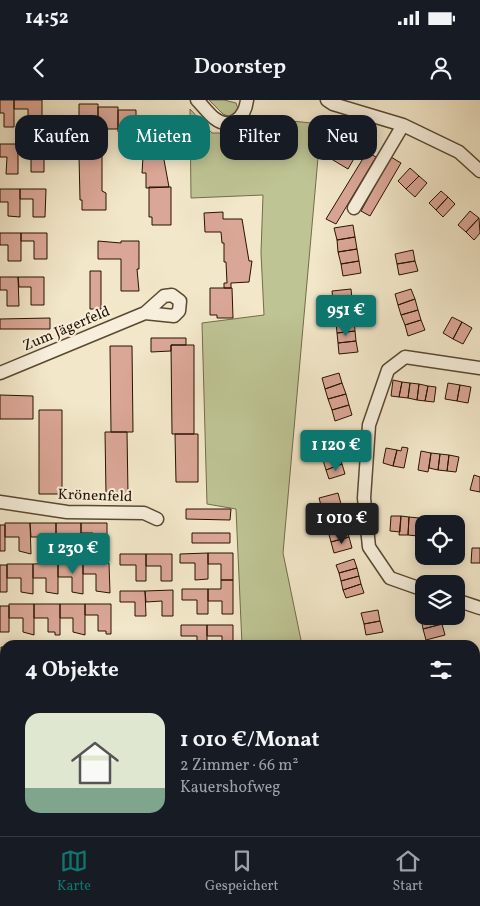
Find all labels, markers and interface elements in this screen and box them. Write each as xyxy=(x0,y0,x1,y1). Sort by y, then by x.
text: 14:52 xyxy=(25,5,69,31)
text: Doorstep xyxy=(194,52,286,83)
icon: back xyxy=(25,54,53,82)
icon: person xyxy=(427,54,455,82)
chip: Kaufen xyxy=(15,115,108,160)
chip: Mieten xyxy=(118,115,210,160)
chip: Filter xyxy=(220,115,298,160)
chip: Neu xyxy=(308,115,377,160)
pin: 951 € xyxy=(311,294,381,337)
text: 951 € xyxy=(327,300,365,322)
street label: Zum Jägerfeld xyxy=(20,302,113,357)
pin: 1 120 € xyxy=(290,430,382,472)
text: 1 120 € xyxy=(311,435,361,457)
street label: Krönenfeld xyxy=(57,485,133,508)
pin: 1 010 € xyxy=(296,502,388,545)
text: 1 010 € xyxy=(317,508,367,530)
map controls xyxy=(415,515,465,625)
button: locate xyxy=(415,515,465,565)
pin: 1 230 € xyxy=(27,532,119,575)
text: 1 230 € xyxy=(48,538,98,560)
button: layers xyxy=(415,575,465,625)
text: 4 Objekte xyxy=(25,656,119,685)
icon: filters xyxy=(427,656,455,684)
text: 1 010 €/Monat xyxy=(180,726,319,755)
icon: home xyxy=(65,733,125,793)
text: 2 Zimmer · 66 m² xyxy=(180,755,298,777)
text: Kauershofweg xyxy=(180,777,280,799)
tab: Karte xyxy=(57,847,91,896)
tab: Gespeichert xyxy=(205,847,278,896)
tab: Start xyxy=(393,847,423,896)

